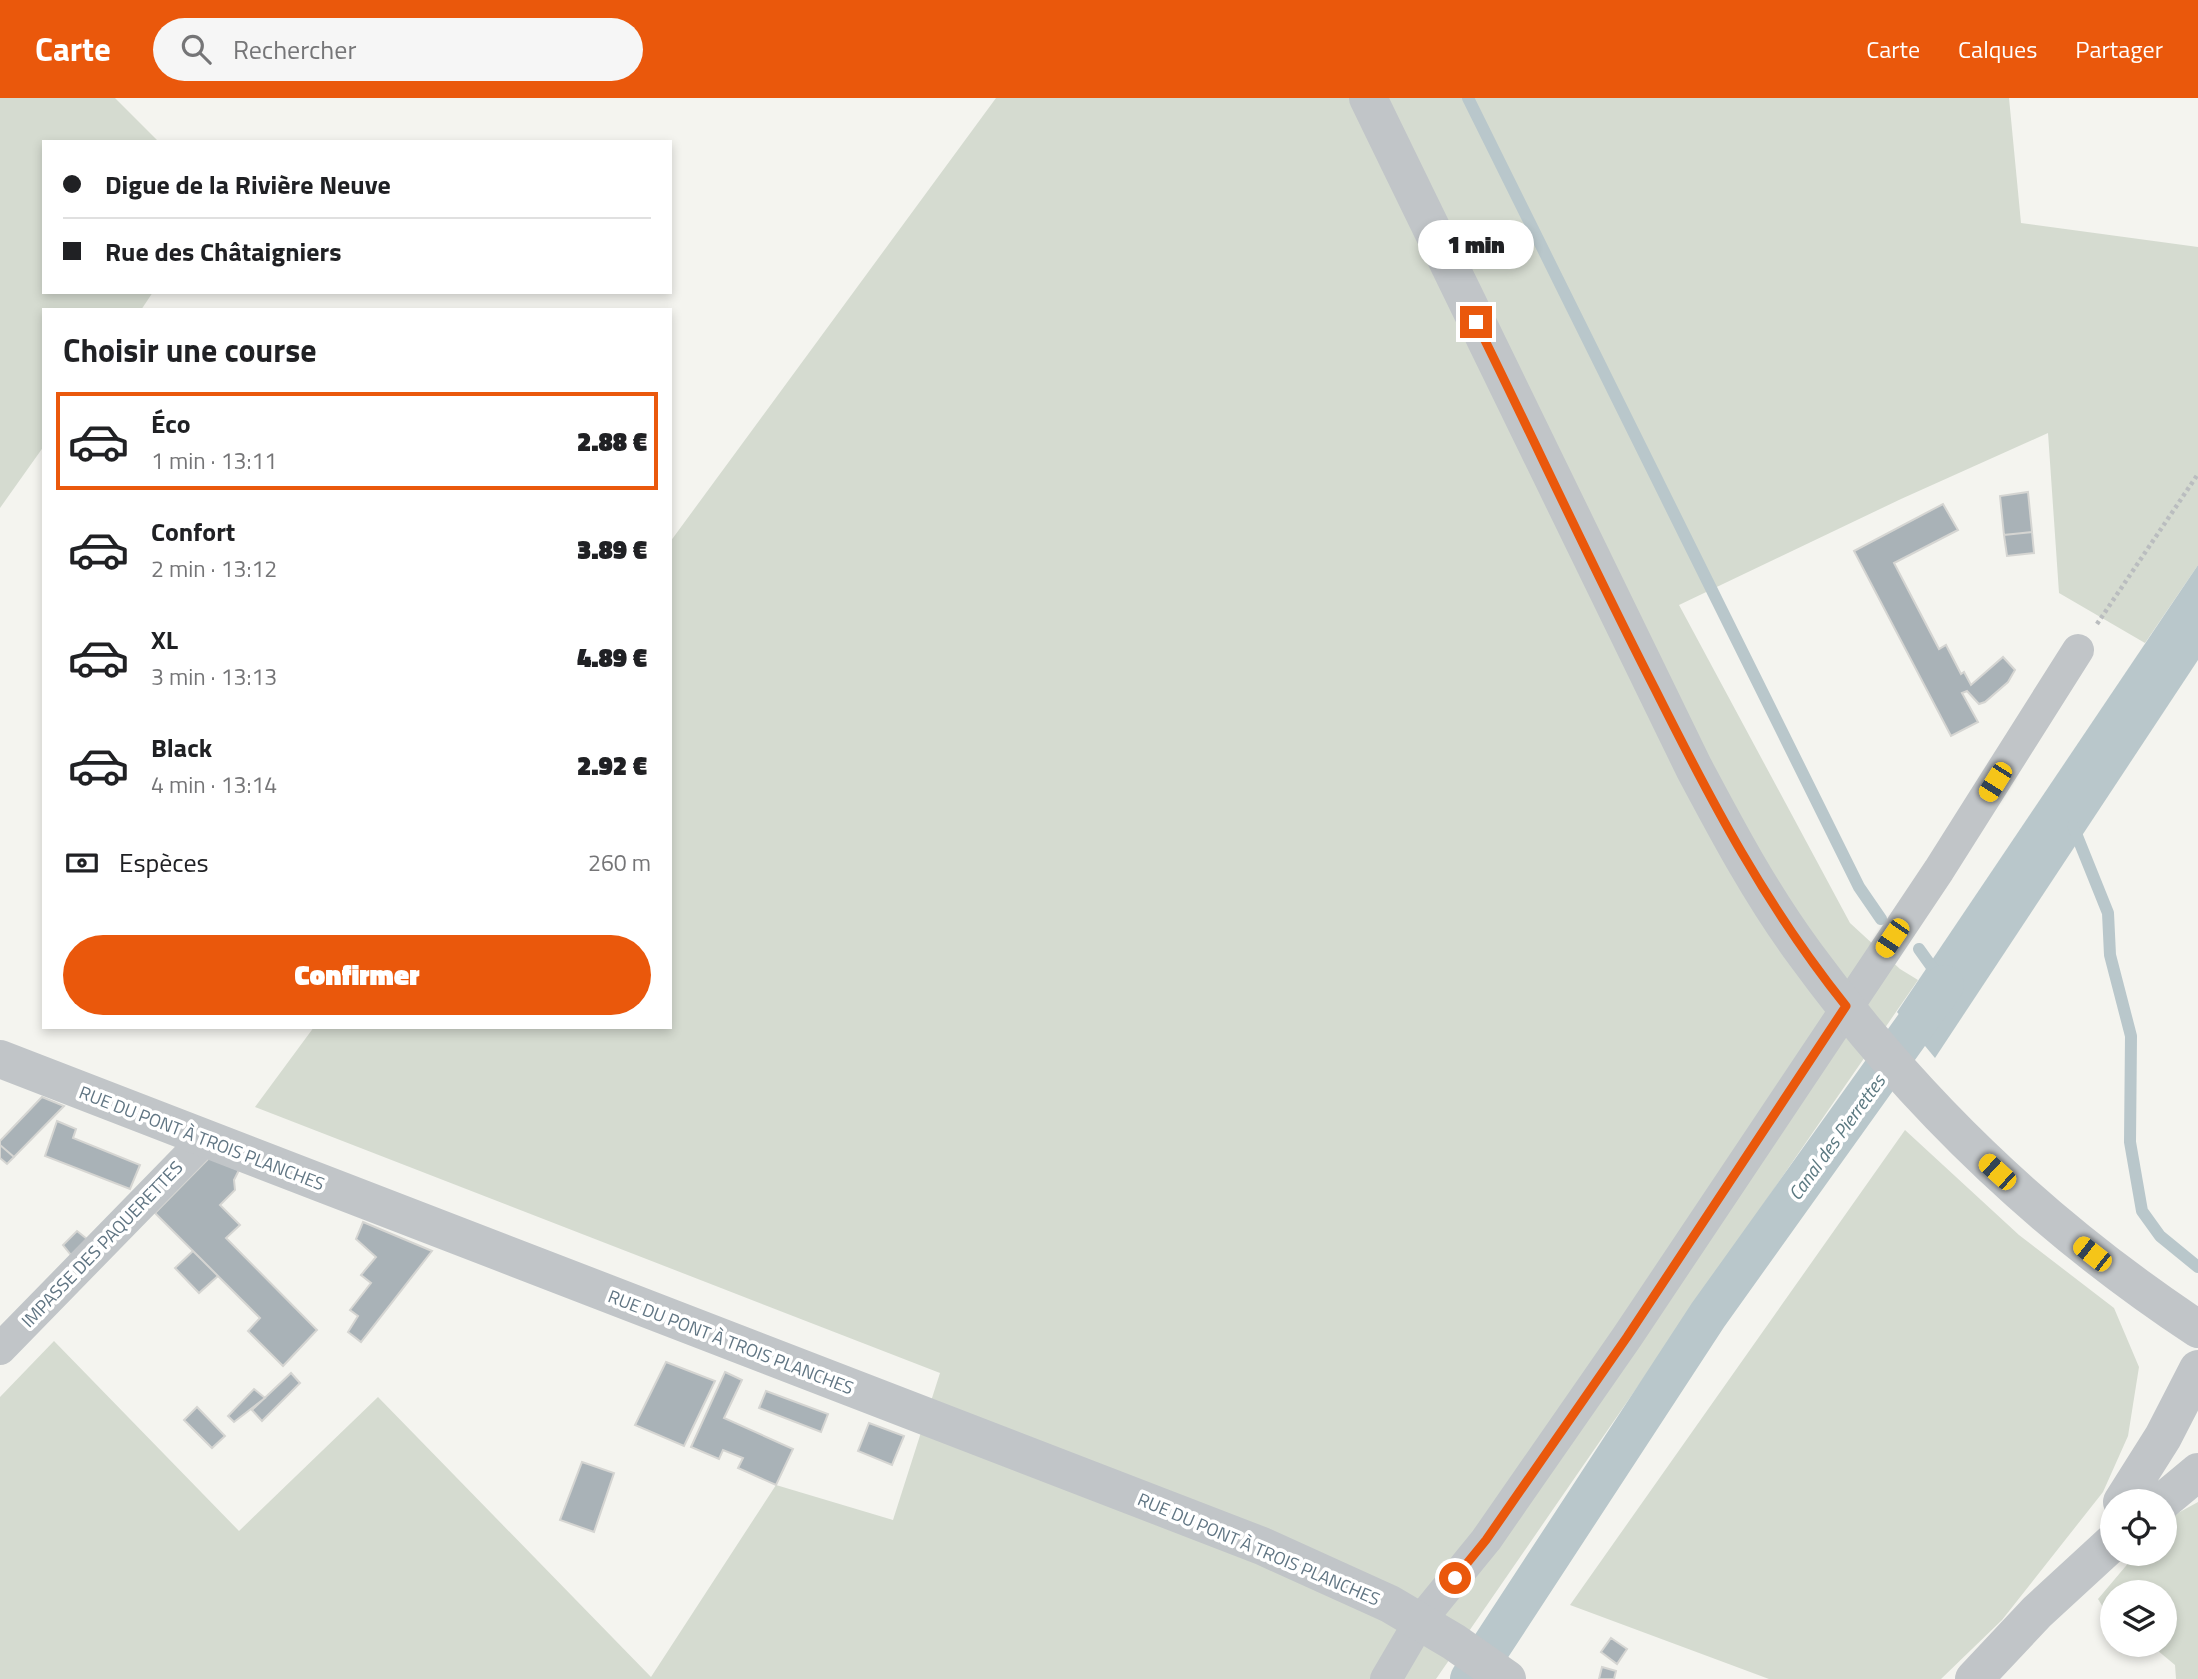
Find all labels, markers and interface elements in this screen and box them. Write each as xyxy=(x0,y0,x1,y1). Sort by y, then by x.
search box xyxy=(153,18,643,81)
text: Carte xyxy=(35,24,111,74)
icon: search xyxy=(177,30,215,68)
text: Rechercher xyxy=(233,30,356,69)
text: Carte xyxy=(1866,31,1920,67)
text: Calques xyxy=(1958,31,2037,67)
text: Partager xyxy=(2075,31,2163,67)
text: Digue de la Rivière Neuve xyxy=(105,165,391,204)
callout: 1 min xyxy=(1418,220,1534,270)
text: 1 min xyxy=(1447,227,1505,262)
text: Rue des Châtaigniers xyxy=(105,232,341,271)
route end xyxy=(1460,306,1492,338)
text: Choisir une course xyxy=(63,326,317,374)
text: Éco xyxy=(151,404,191,443)
icon: car xyxy=(67,410,130,473)
text: 2.88 € xyxy=(577,422,647,461)
text: 1 min · 13:11 xyxy=(151,443,277,478)
text: Confort xyxy=(151,512,235,551)
icon: car xyxy=(67,518,130,581)
text: 3.89 € xyxy=(577,530,647,569)
text: 2 min · 13:12 xyxy=(151,551,277,586)
text: XL xyxy=(151,620,178,659)
icon: car xyxy=(67,626,130,689)
text: 4.89 € xyxy=(577,638,647,677)
text: 3 min · 13:13 xyxy=(151,659,277,694)
text: Black xyxy=(151,728,212,767)
icon: car xyxy=(67,734,130,797)
text: 2.92 € xyxy=(577,746,647,785)
car xyxy=(1975,759,2016,805)
text: 4 min · 13:14 xyxy=(151,767,277,802)
text: Espèces xyxy=(119,843,209,882)
icon: cash xyxy=(63,844,101,882)
text: 260 m xyxy=(588,845,651,880)
car xyxy=(1872,915,1913,961)
button: Confirmer xyxy=(63,935,651,1015)
water label: Canal des Pierrettes xyxy=(1780,1067,1893,1206)
street label: RUE DU PONT À TROIS PLANCHES xyxy=(75,1079,329,1197)
car xyxy=(1975,1150,2020,1194)
street label: IMPASSE DES PAQUERETTES xyxy=(15,1155,189,1333)
car xyxy=(2069,1233,2116,1275)
street label: RUE DU PONT À TROIS PLANCHES xyxy=(604,1283,858,1401)
street label: RUE DU PONT À TROIS PLANCHES xyxy=(1134,1486,1384,1612)
map controls xyxy=(2100,1489,2177,1657)
button: locate xyxy=(2100,1489,2177,1566)
route start xyxy=(1439,1562,1471,1594)
button: layers xyxy=(2100,1580,2177,1657)

